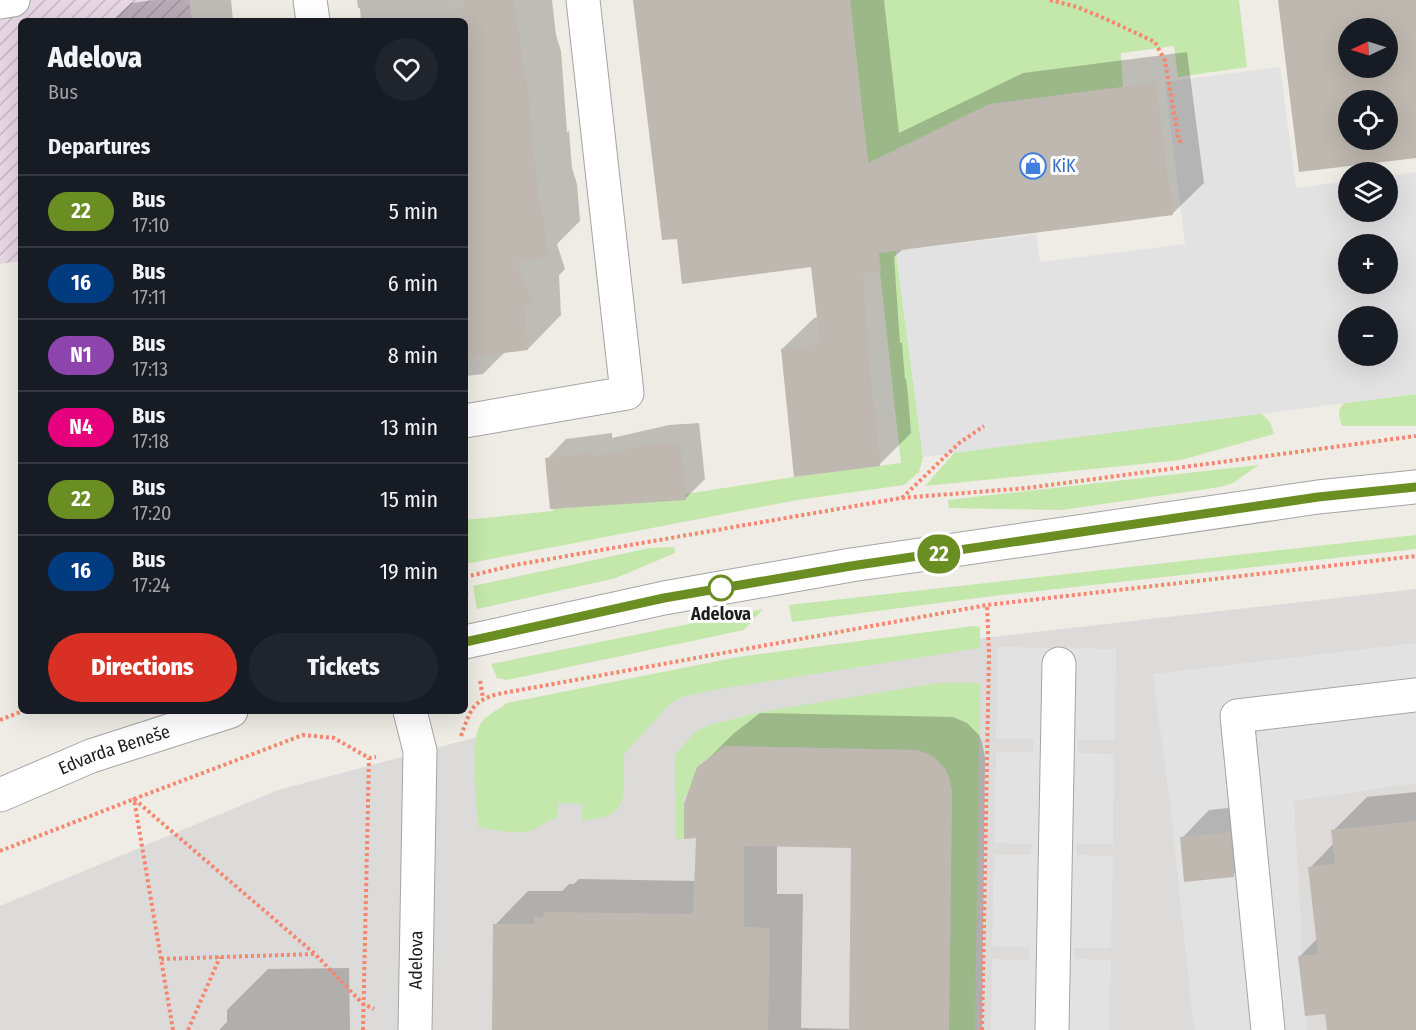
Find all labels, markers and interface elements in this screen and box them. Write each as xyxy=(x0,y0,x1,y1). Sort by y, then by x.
north arrow xyxy=(1338,18,1398,78)
map controls xyxy=(1338,18,1398,366)
button: heart xyxy=(375,38,438,101)
text: Adelova xyxy=(48,41,142,74)
text: Bus xyxy=(48,80,78,104)
button: locate xyxy=(1338,90,1398,150)
text: Departures xyxy=(48,133,150,160)
shop icon: KiK xyxy=(1018,151,1048,181)
place label: KiK xyxy=(1052,155,1076,177)
button: layers xyxy=(1338,162,1398,222)
text: Bus xyxy=(132,186,165,213)
text: 22 xyxy=(71,198,91,224)
text: 5 min xyxy=(389,198,438,225)
text: 17:10 xyxy=(132,213,170,237)
button: + xyxy=(1338,234,1398,294)
text: Bus xyxy=(132,258,165,285)
text: 16 xyxy=(71,270,91,296)
text: 6 min xyxy=(388,270,438,297)
text: 17:11 xyxy=(132,285,167,309)
button: − xyxy=(1338,306,1398,366)
text: Bus xyxy=(132,330,165,357)
text: N1 xyxy=(70,342,92,368)
text: 8 min xyxy=(388,342,438,369)
text: 17:13 xyxy=(132,357,168,381)
text: Bus xyxy=(132,402,165,429)
text: N4 xyxy=(69,414,93,440)
text: 13 min xyxy=(380,414,438,441)
text: 17:18 xyxy=(132,429,169,453)
text: Bus xyxy=(132,474,165,501)
text: 22 xyxy=(71,486,91,512)
text: 15 min xyxy=(380,486,438,513)
text: 17:20 xyxy=(132,501,171,525)
line badge: 22 xyxy=(912,534,966,574)
text: 22 xyxy=(929,541,949,567)
text: Bus xyxy=(132,546,165,573)
text: 16 xyxy=(71,558,91,584)
text: 19 min xyxy=(380,558,438,585)
text: 17:24 xyxy=(132,573,170,597)
marker: Adelova xyxy=(708,575,734,601)
place label: Adelova xyxy=(690,603,751,625)
button: Directions xyxy=(48,633,237,702)
button: Tickets xyxy=(249,633,438,702)
street label: Edvarda Beneše xyxy=(55,720,173,780)
street label: Adelova xyxy=(404,930,428,990)

